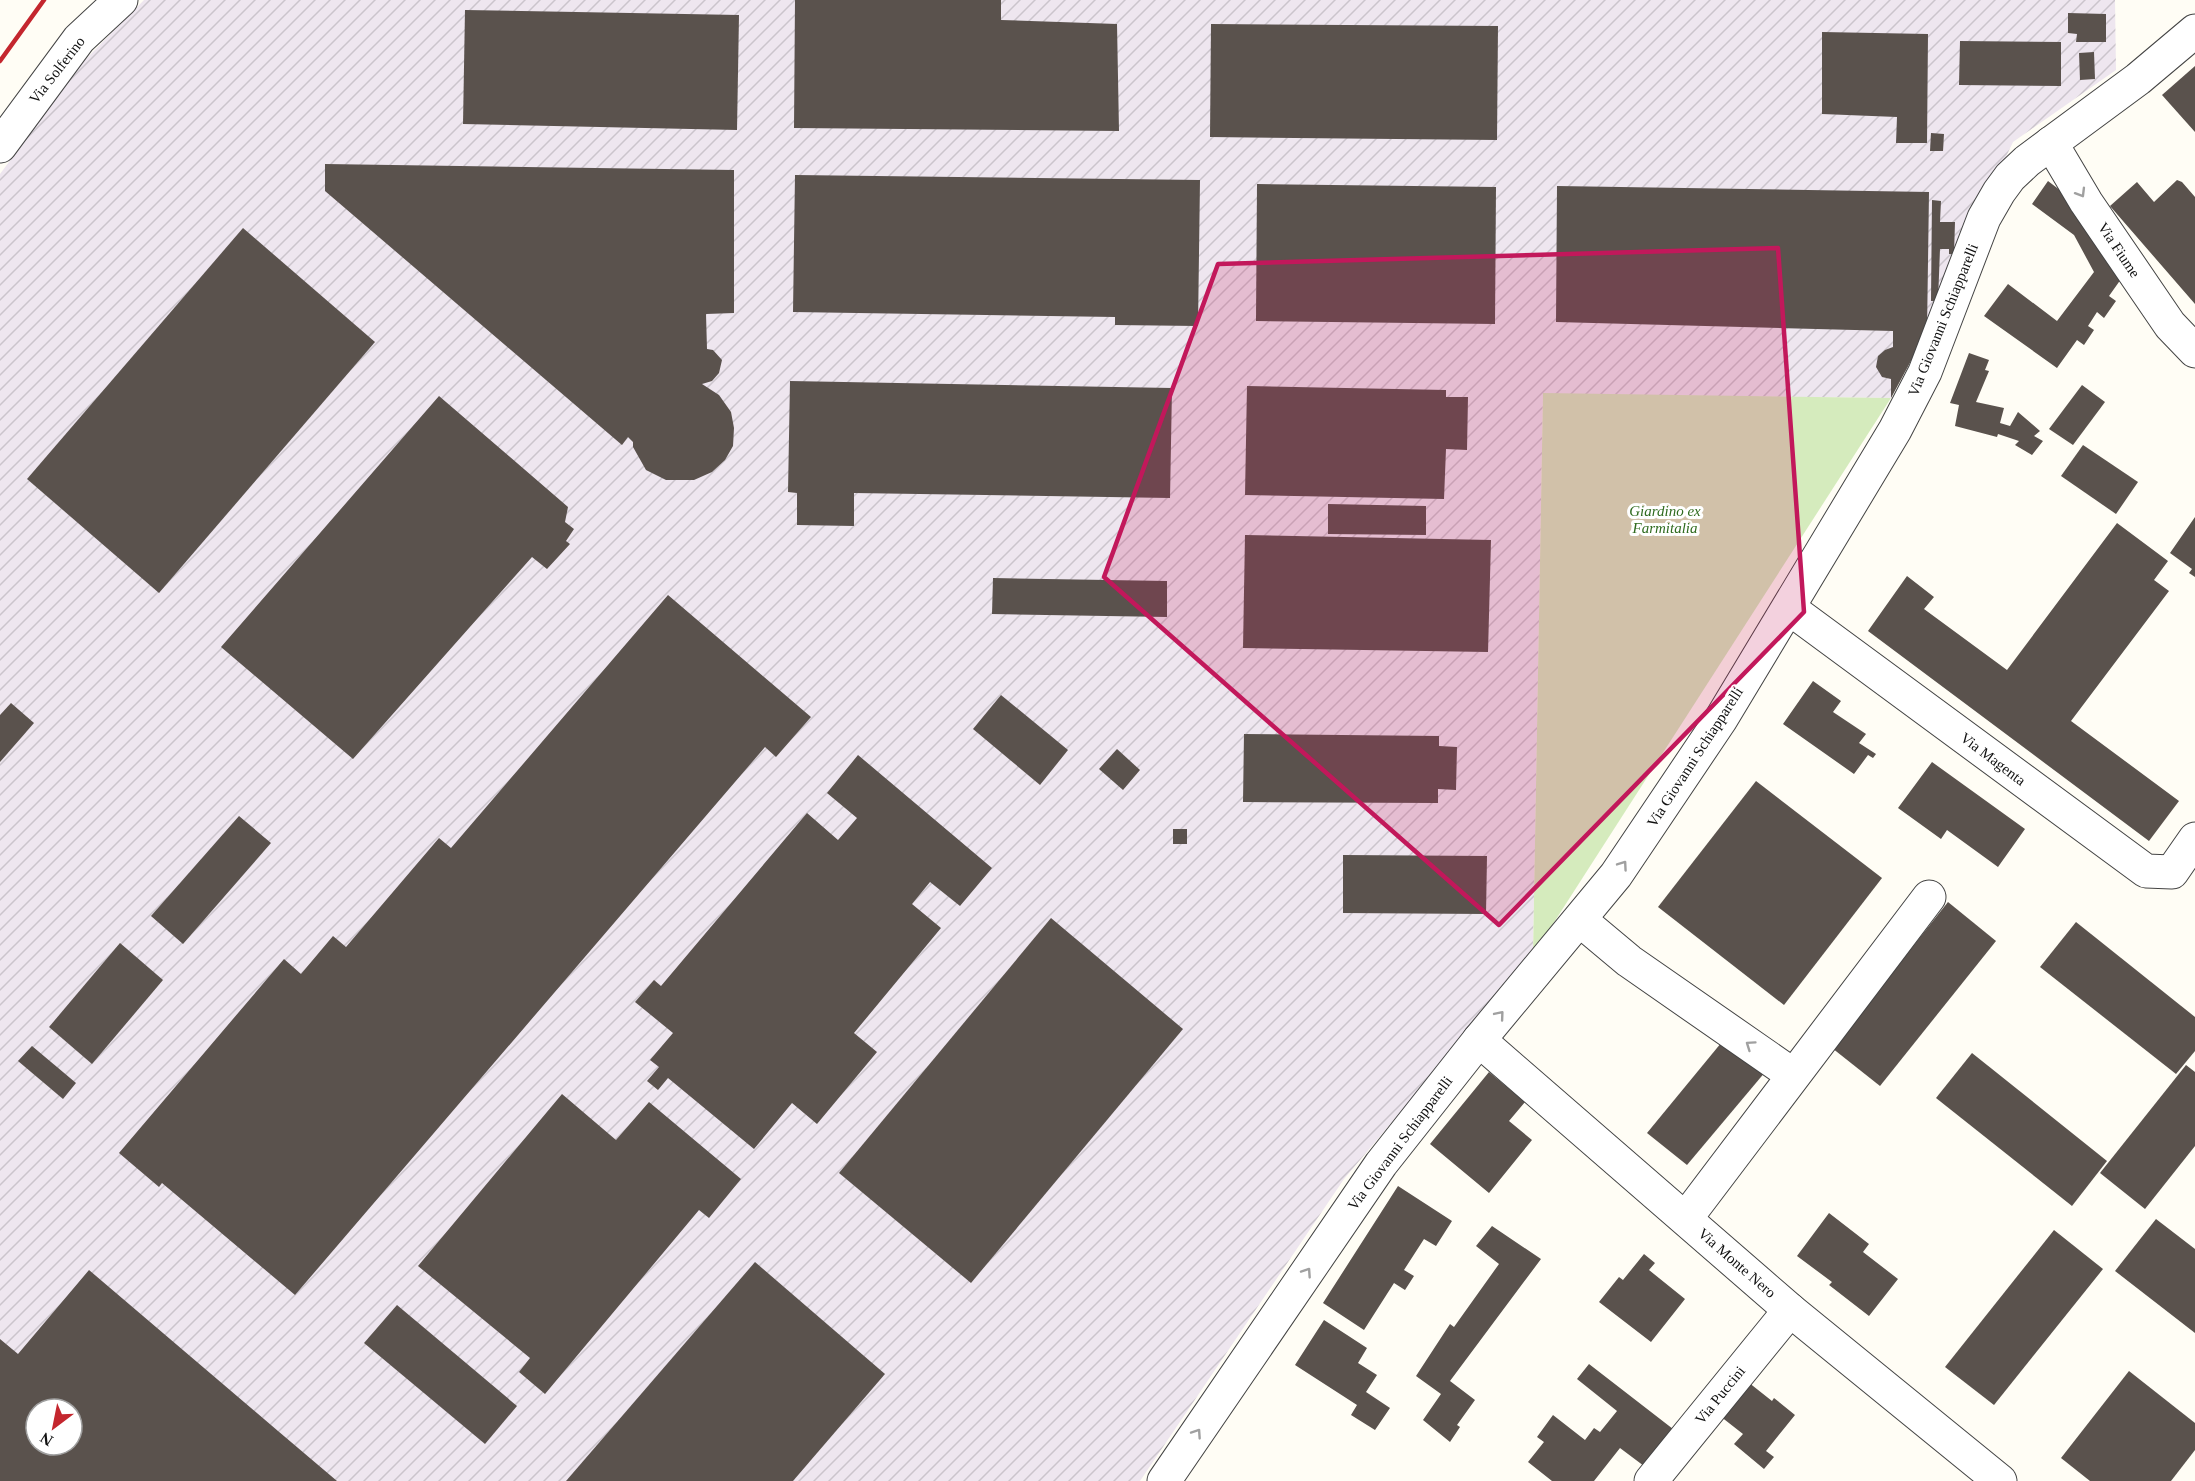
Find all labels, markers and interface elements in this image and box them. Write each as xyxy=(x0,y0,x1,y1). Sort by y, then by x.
street label: Via Solferino xyxy=(26,33,88,107)
one-way arrow xyxy=(2073,187,2085,197)
street label: Via Fiume xyxy=(2095,219,2143,281)
street label: Via Giovanni Schiapparelli xyxy=(1905,241,1981,399)
park label: Giardino ex Farmitalia xyxy=(1629,503,1701,536)
street label: Via Giovanni Schiapparelli xyxy=(1644,684,1746,830)
street label: Via Magenta xyxy=(1957,729,2029,789)
one-way arrow xyxy=(1616,860,1627,871)
one-way arrow xyxy=(1493,1011,1504,1022)
one-way arrow xyxy=(1746,1041,1757,1052)
street label: Via Giovanni Schiapparelli xyxy=(1344,1073,1456,1213)
street label: Via Monte Nero xyxy=(1695,1225,1779,1301)
one-way arrow xyxy=(1300,1267,1311,1278)
street label: Via Puccini xyxy=(1692,1363,1748,1427)
north arrow xyxy=(24,1397,84,1457)
one-way arrow xyxy=(1190,1428,1201,1439)
text: N xyxy=(37,1429,56,1450)

